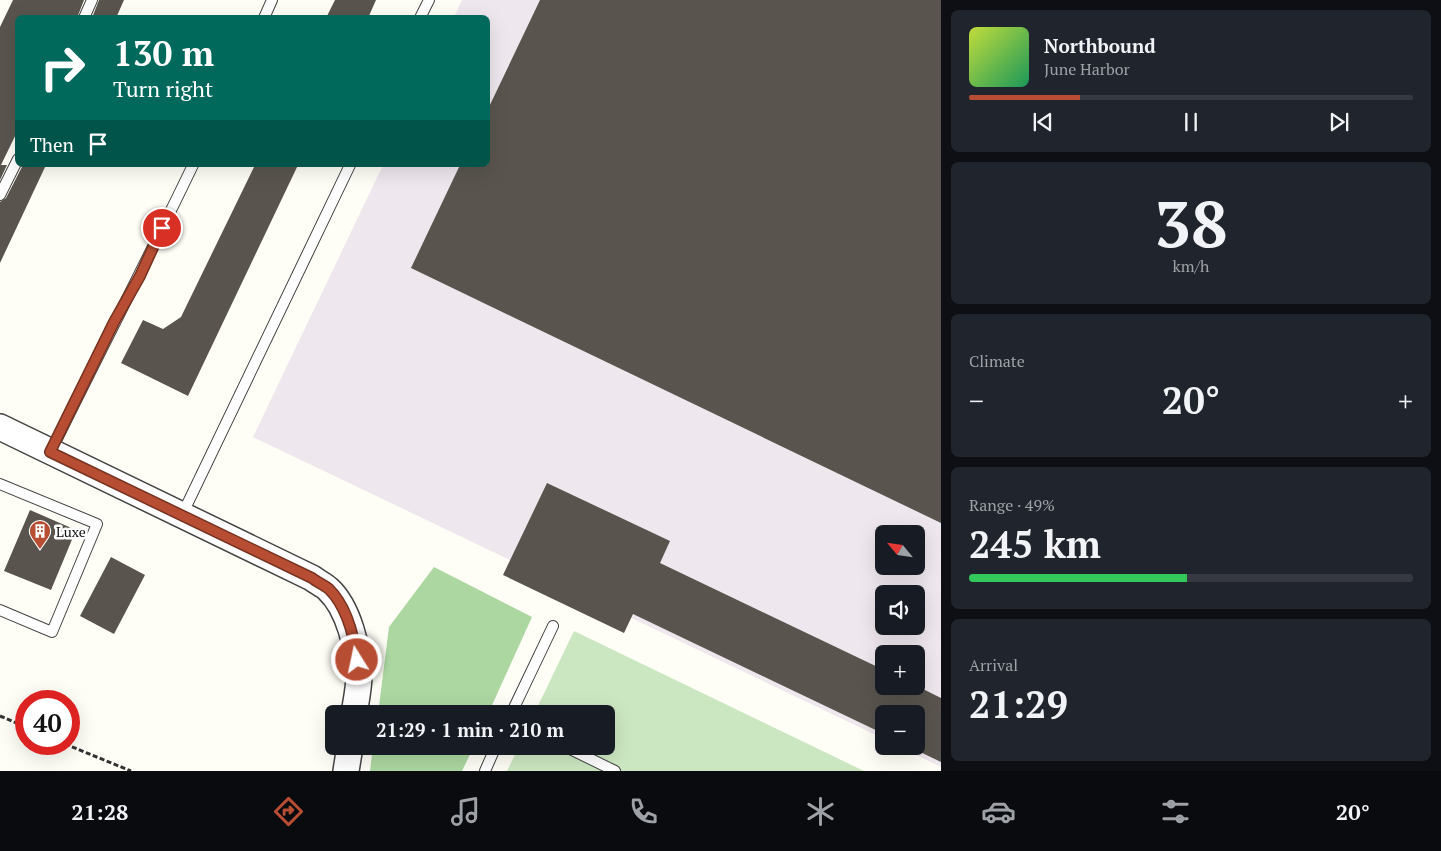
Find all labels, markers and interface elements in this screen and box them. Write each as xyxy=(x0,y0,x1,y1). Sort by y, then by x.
text: 130 m xyxy=(113,30,214,76)
text: Northbound xyxy=(1044,33,1156,58)
icon: right xyxy=(30,35,95,100)
text: June Harbor xyxy=(1044,58,1130,80)
text: Turn right xyxy=(113,74,213,103)
icon: previous xyxy=(1029,108,1057,136)
icon: pause xyxy=(1177,108,1205,136)
icon: next xyxy=(1325,108,1353,136)
icon: arrive xyxy=(84,130,112,158)
text: Then xyxy=(30,132,74,157)
text: 38 xyxy=(1154,179,1228,266)
pin xyxy=(141,207,183,249)
icon: arrive xyxy=(148,214,176,242)
text: km/h xyxy=(1173,255,1209,277)
text: Climate xyxy=(969,350,1025,372)
text: 20° xyxy=(1162,375,1220,425)
text: − xyxy=(969,382,984,419)
text: + xyxy=(1398,382,1413,419)
text: Range · 49% xyxy=(969,494,1055,516)
building icon: Luxe xyxy=(28,519,52,550)
text: 245 km xyxy=(969,519,1101,569)
place label: Luxe xyxy=(56,522,86,541)
north arrow xyxy=(875,525,925,575)
map controls xyxy=(875,525,925,755)
button: sound xyxy=(875,585,925,635)
position arrow xyxy=(330,633,382,685)
button: + xyxy=(875,645,925,695)
text: Arrival xyxy=(969,654,1018,676)
text: 21:29 xyxy=(969,679,1068,729)
speed limit sign: 40 xyxy=(15,690,80,755)
button: − xyxy=(875,705,925,755)
text: 21:29 · 1 min · 210 m xyxy=(376,717,564,742)
icon: directions xyxy=(271,794,306,829)
icon: music xyxy=(448,794,483,829)
icon: phone xyxy=(626,794,661,829)
icon: climate xyxy=(803,794,838,829)
icon: car xyxy=(981,794,1016,829)
icon: filters xyxy=(1158,794,1193,829)
text: 21:28 xyxy=(71,797,129,826)
text: 20° xyxy=(1336,797,1370,826)

